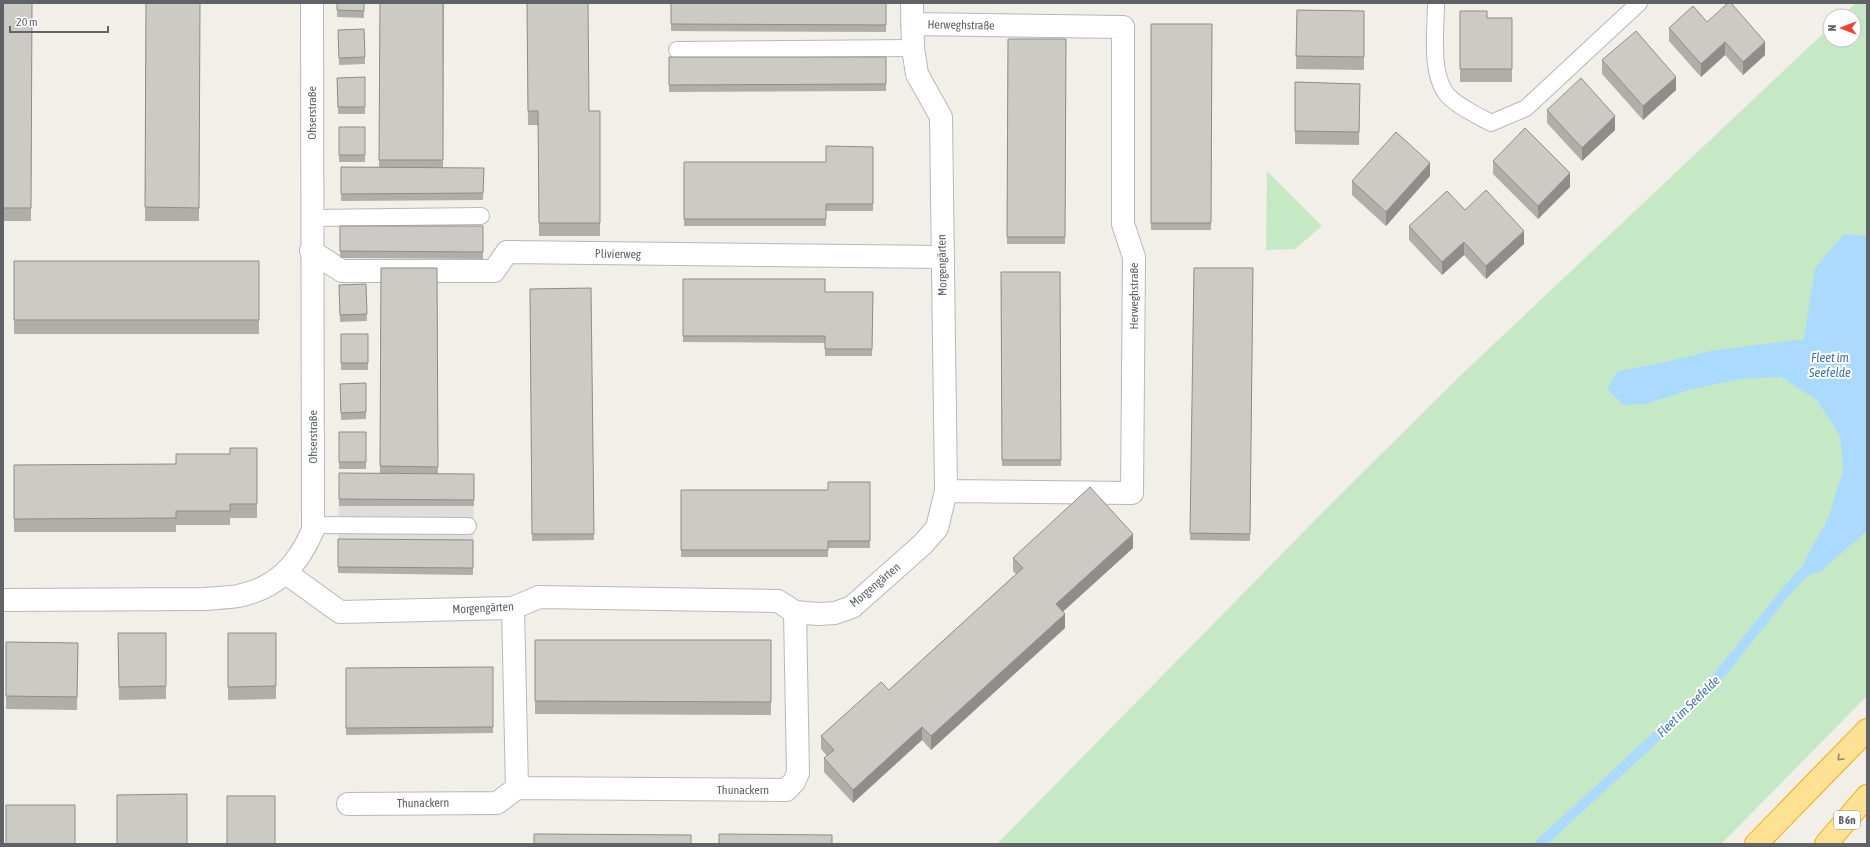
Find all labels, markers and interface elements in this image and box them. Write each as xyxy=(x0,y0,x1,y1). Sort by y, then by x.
scale bar xyxy=(10,8,108,34)
north arrow xyxy=(1822,8,1862,48)
text: 20 m xyxy=(16,15,38,29)
street label: Herweghstraße xyxy=(927,17,995,33)
text: N xyxy=(1826,25,1838,31)
street label: Ohserstraße xyxy=(305,86,319,140)
street label: Morgengärten xyxy=(934,234,950,296)
street label: Plivierweg xyxy=(595,247,642,261)
street label: Herweghstraße xyxy=(1127,262,1141,330)
water label: Fleet im Seefelde xyxy=(1808,350,1851,380)
street label: Ohserstraße xyxy=(306,410,320,464)
street label: Morgengärten xyxy=(847,560,903,610)
street label: Morgengärten xyxy=(452,599,514,617)
water label: Fleet im Seefelde xyxy=(1654,673,1723,740)
one-way arrow xyxy=(1837,753,1845,761)
street label: Thunackern xyxy=(717,783,769,797)
street label: Thunackern xyxy=(397,796,449,810)
road number: B 6n xyxy=(1834,811,1860,829)

